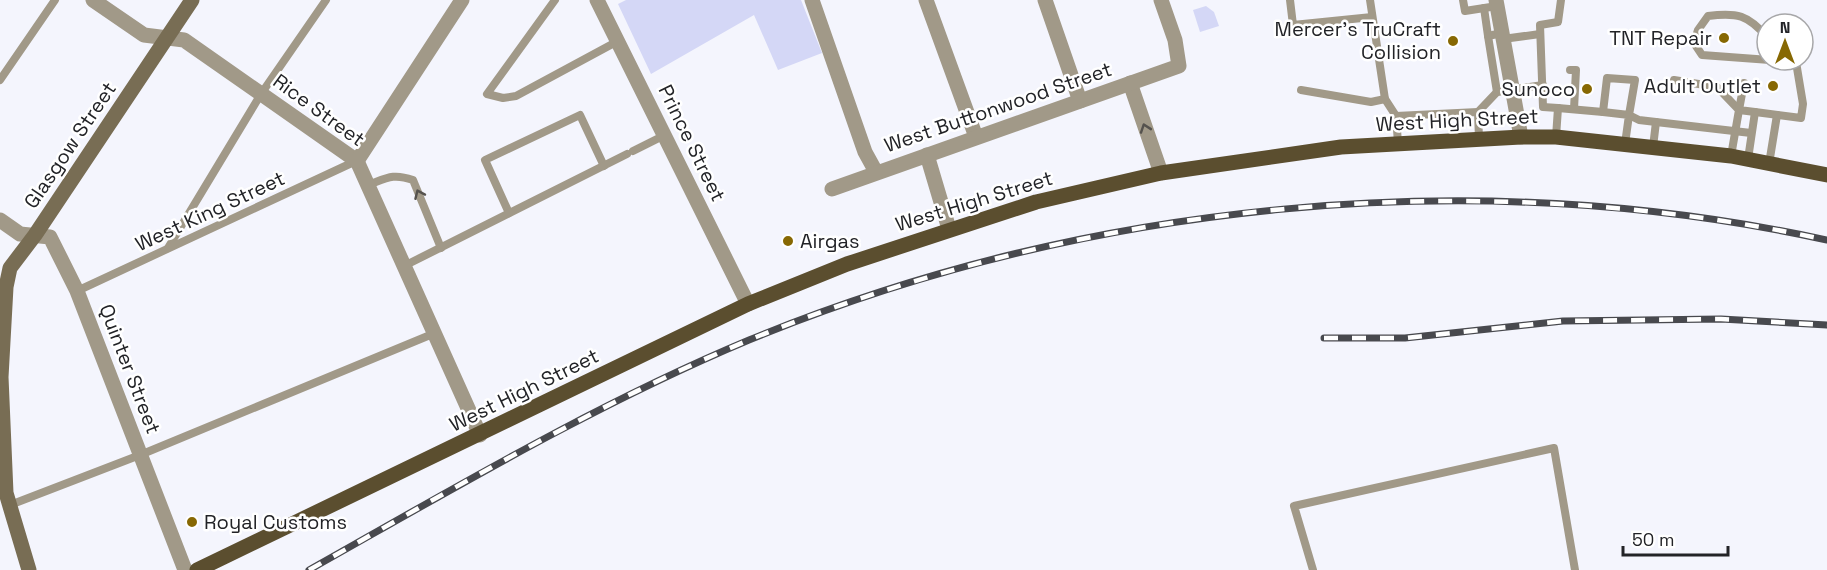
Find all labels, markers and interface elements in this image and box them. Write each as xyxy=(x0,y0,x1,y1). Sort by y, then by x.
north arrow xyxy=(1755,12,1815,72)
place label: Mercer's TruCraft Collision xyxy=(1275,16,1441,65)
text: N xyxy=(1780,17,1790,38)
place label: TNT Repair xyxy=(1609,25,1712,51)
marker: TNT Repair xyxy=(1717,31,1731,45)
marker: Mercer's TruCraft Collision xyxy=(1446,34,1460,48)
street label: West Buttonwood Street xyxy=(881,56,1115,158)
street label: Rice Street xyxy=(268,68,370,152)
place label: Adult Outlet xyxy=(1644,73,1761,99)
place label: Sunoco xyxy=(1502,76,1575,102)
street label: Glasgow Street xyxy=(18,77,122,213)
marker: Adult Outlet xyxy=(1766,79,1780,93)
street label: Prince Street xyxy=(653,80,731,206)
marker: Sunoco xyxy=(1580,82,1594,96)
street label: West High Street xyxy=(1375,103,1539,137)
one-way arrow xyxy=(1140,123,1153,134)
street label: West King Street xyxy=(131,165,289,257)
street label: West High Street xyxy=(892,165,1056,237)
one-way arrow xyxy=(415,189,427,200)
place label: Airgas xyxy=(800,228,859,254)
marker: Airgas xyxy=(781,234,795,248)
street label: Quinter Street xyxy=(93,300,167,438)
street label: West High Street xyxy=(445,343,603,437)
place label: Royal Customs xyxy=(204,509,347,535)
marker: Royal Customs xyxy=(185,515,199,529)
scale bar xyxy=(1623,519,1728,557)
text: 50 m xyxy=(1632,528,1674,551)

